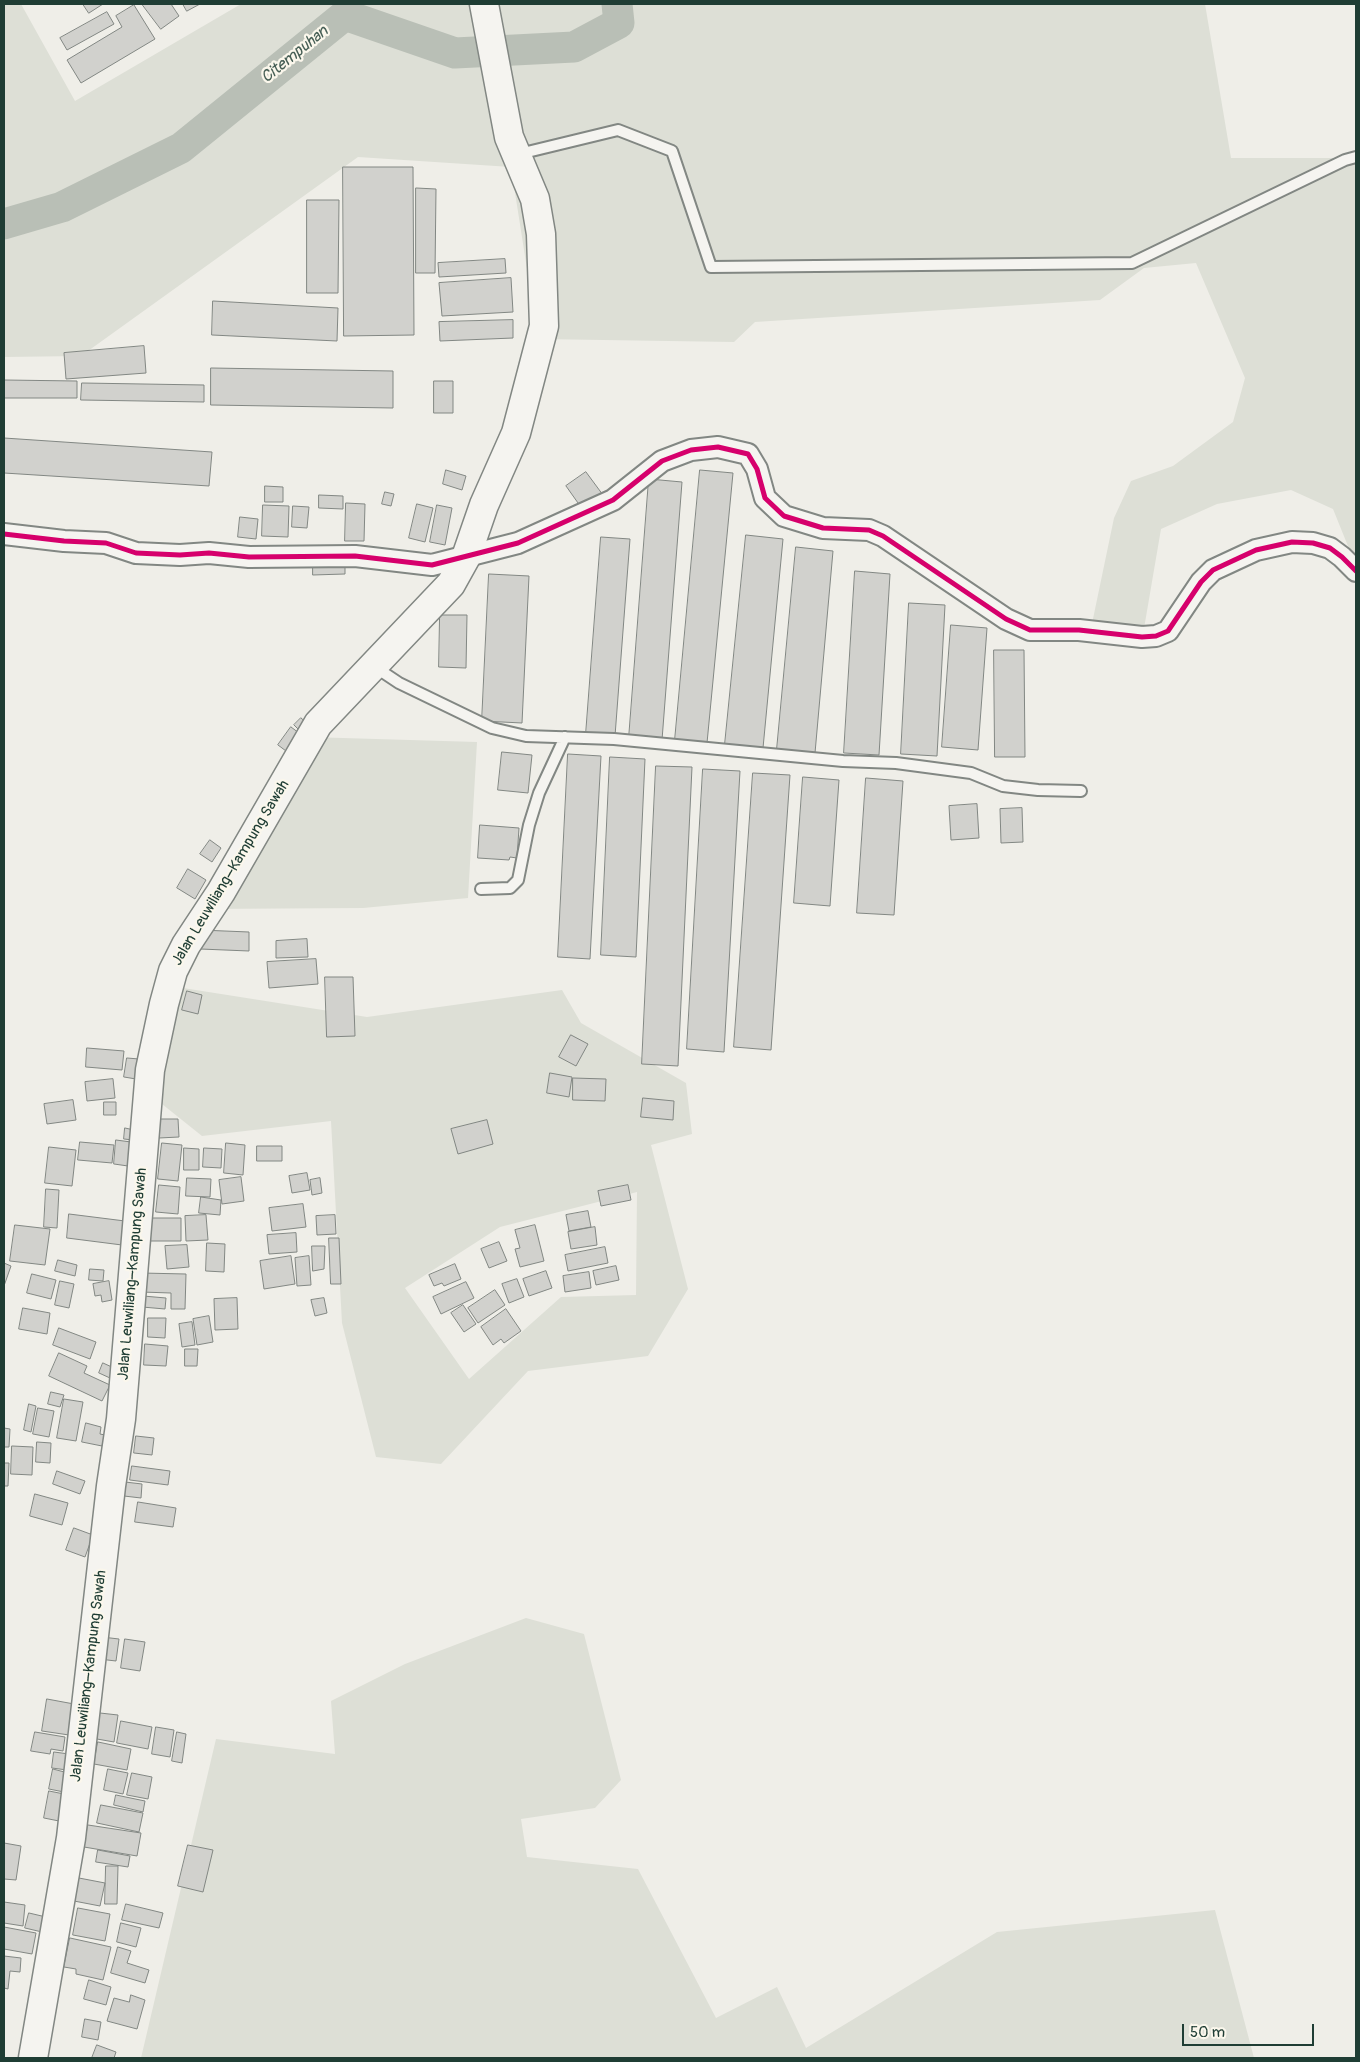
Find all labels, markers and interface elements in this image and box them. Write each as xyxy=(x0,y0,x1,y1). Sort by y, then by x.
water label: Citempuhan xyxy=(258,22,332,88)
street label: Jalan Leuwiliang–Kampung Sawah xyxy=(168,777,294,969)
street label: Jalan Leuwiliang–Kampung Sawah xyxy=(115,1167,151,1381)
street label: Jalan Leuwiliang–Kampung Sawah xyxy=(67,1569,111,1783)
scale bar xyxy=(1185,2014,1318,2046)
text: 50 m xyxy=(1190,2023,1225,2042)

